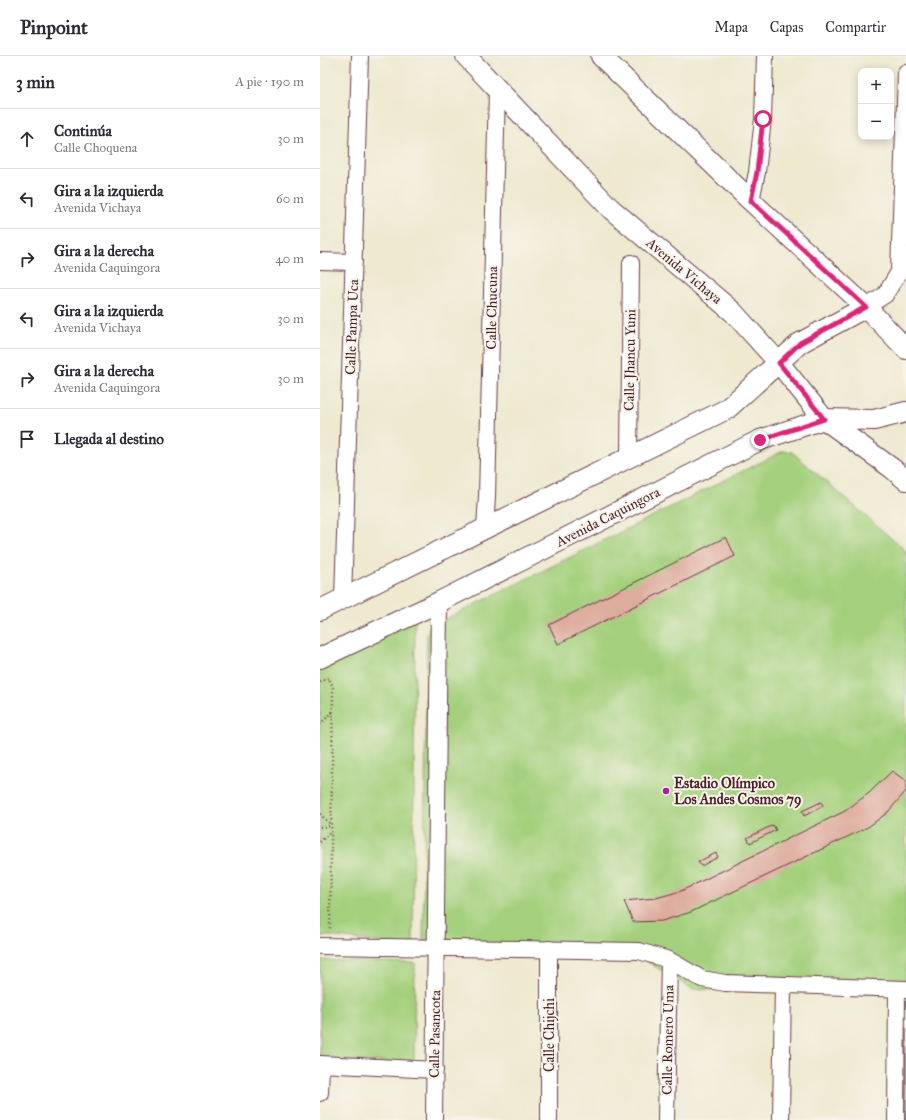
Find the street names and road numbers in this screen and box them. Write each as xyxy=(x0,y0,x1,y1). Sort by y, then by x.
street label: Avenida Vichaya xyxy=(642,234,726,308)
street label: Calle Chucuna xyxy=(483,266,501,350)
street label: Calle Pampa Uca xyxy=(342,279,362,375)
street label: Calle Jhancu Yuni xyxy=(621,309,640,411)
street label: Avenida Caquingora xyxy=(552,483,663,552)
street label: Calle Romero Uma xyxy=(659,985,677,1095)
street label: Calle Pasancota xyxy=(426,990,444,1078)
street label: Calle Chijchi xyxy=(541,998,558,1072)

